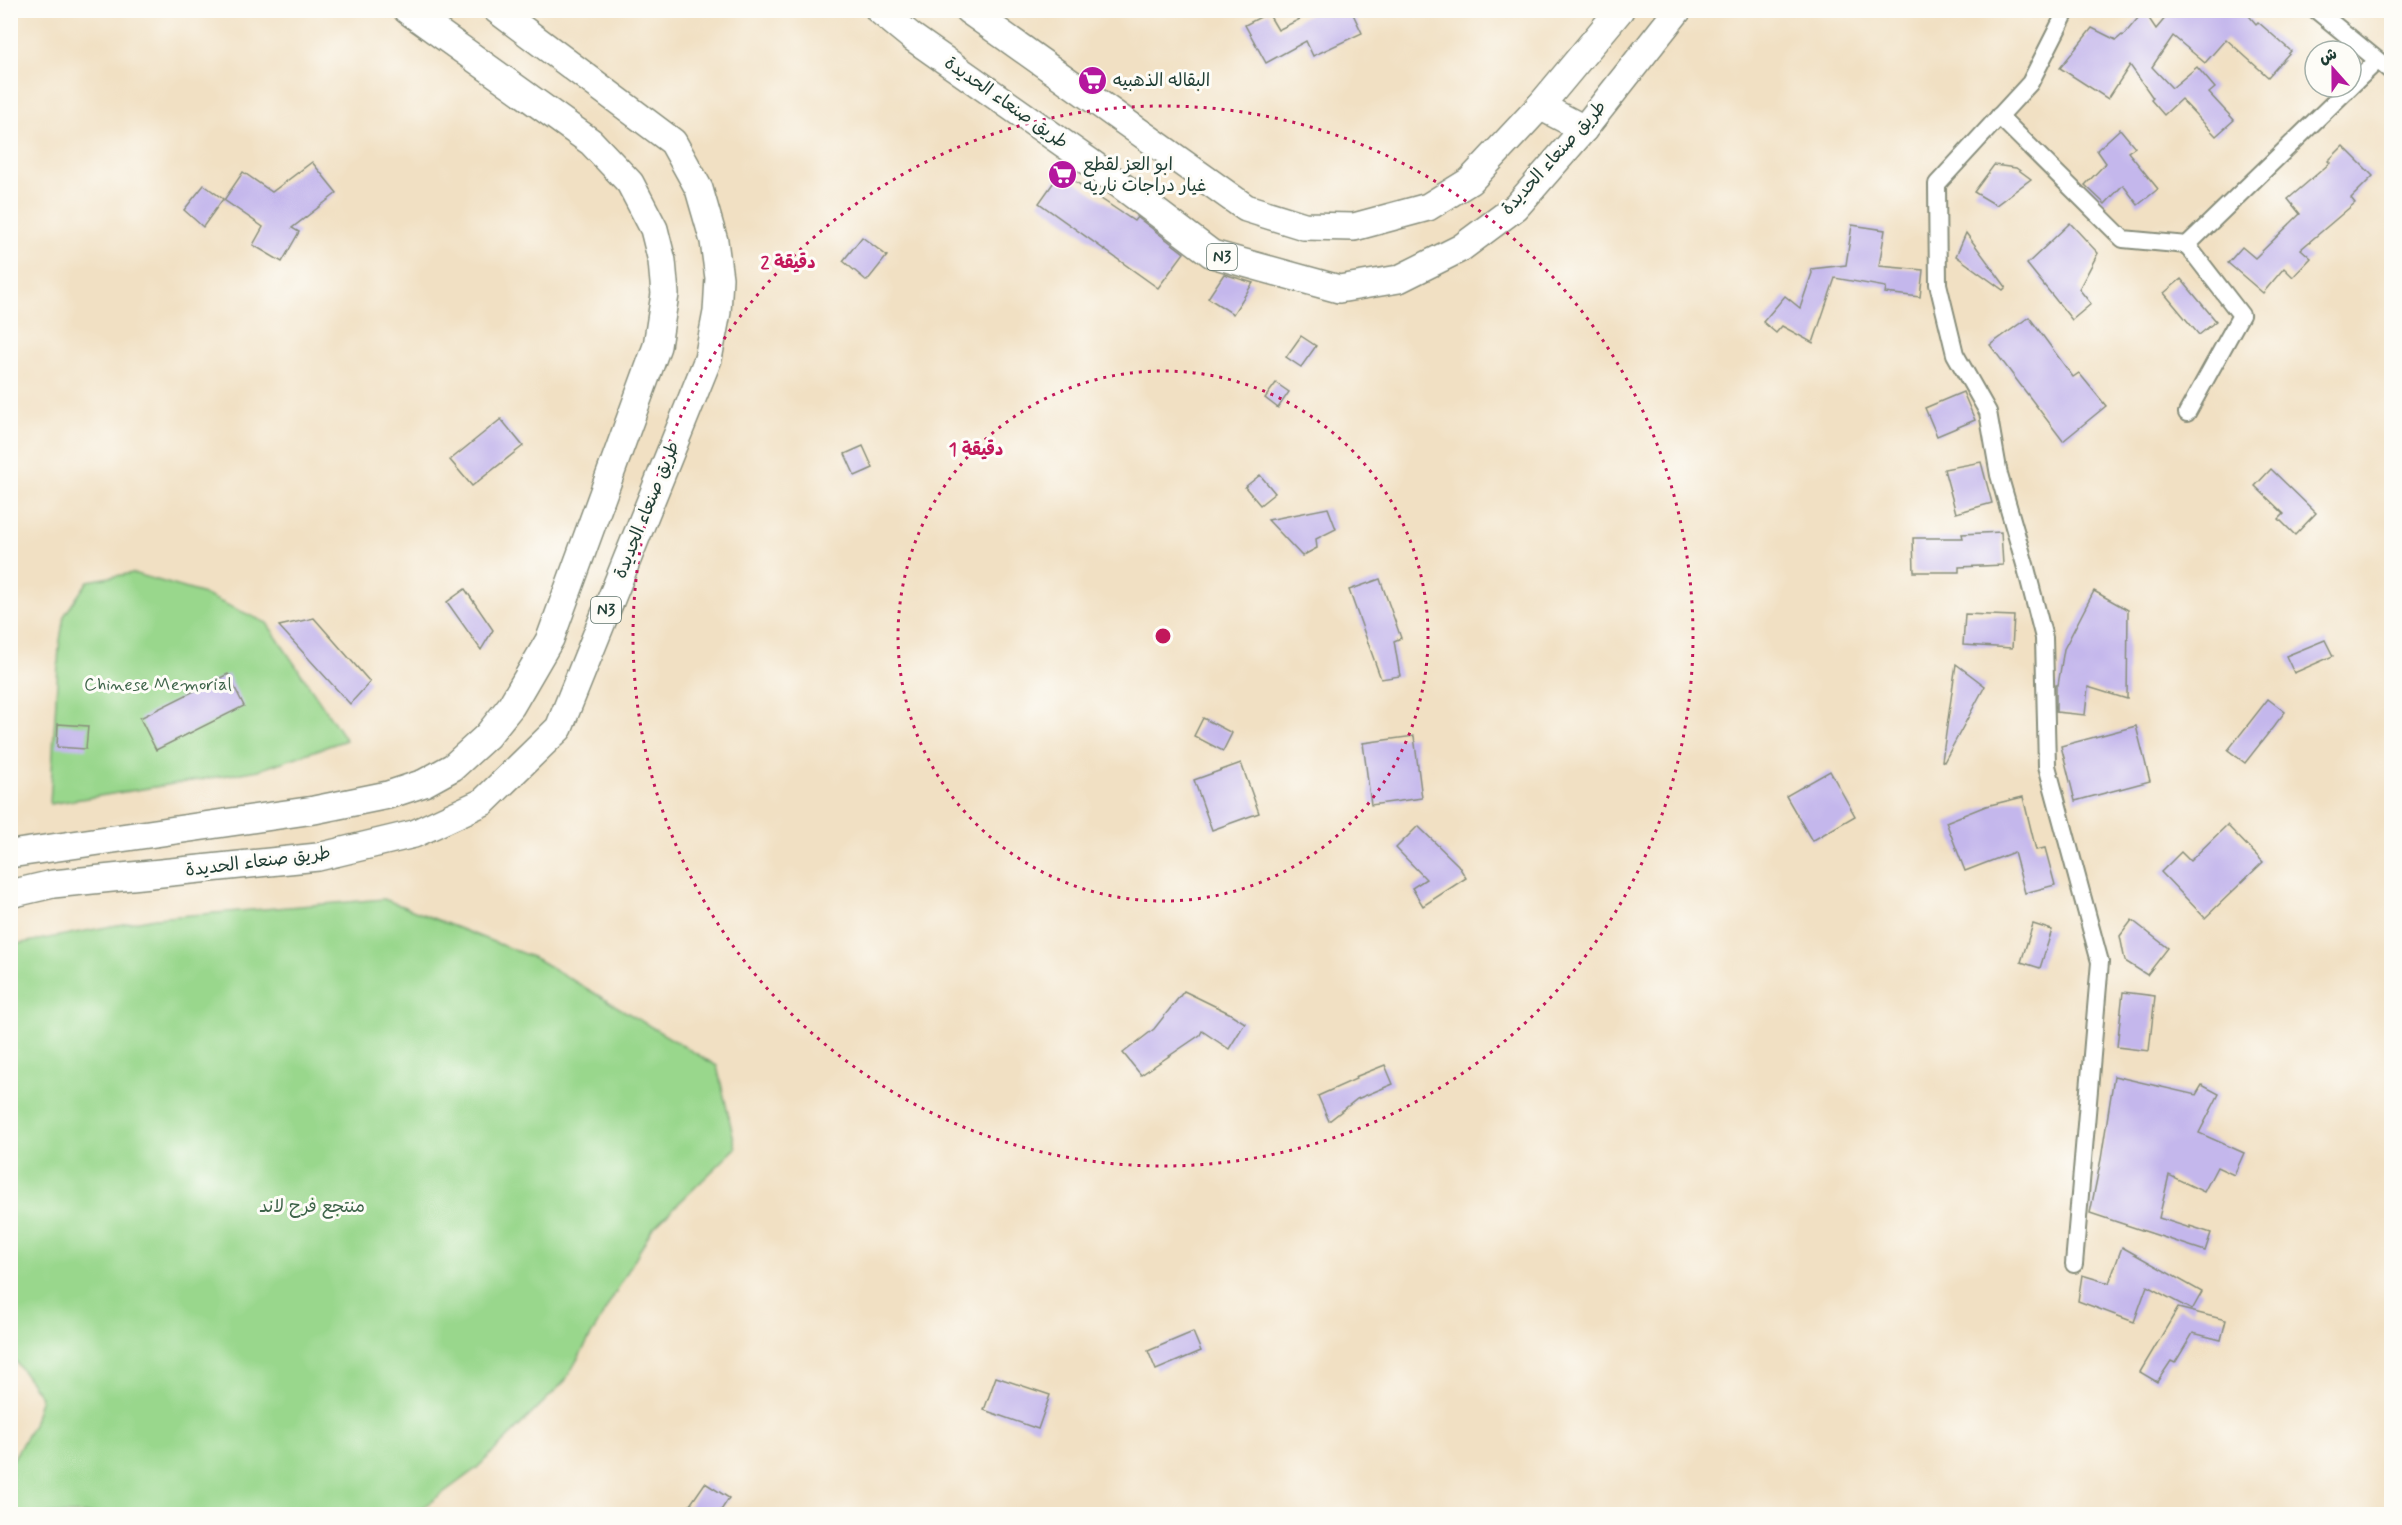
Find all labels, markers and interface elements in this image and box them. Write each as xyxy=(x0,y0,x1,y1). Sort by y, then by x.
north arrow xyxy=(2303,39,2363,99)
text: ش xyxy=(2316,43,2340,69)
street label: طريق صنعاء الحديدة xyxy=(939,51,1073,155)
supermarket icon: البقاله الذهبيه xyxy=(1076,65,1108,97)
place label: البقاله الذهبيه xyxy=(1113,69,1210,93)
street label: طريق صنعاء الحديدة xyxy=(1496,96,1612,220)
place label: ابو العز لقطع غيار دراجات ناريه xyxy=(1083,153,1207,198)
supermarket icon: ابو العز لقطع غيار دراجات ناريه xyxy=(1046,159,1078,191)
road number: N3 xyxy=(1207,244,1237,270)
text: 2 دقيقة xyxy=(760,251,816,275)
street label: طريق صنعاء الحديدة xyxy=(609,438,685,582)
text: 1 دقيقة xyxy=(949,438,1003,462)
road number: N3 xyxy=(591,597,621,623)
centre of rings xyxy=(1153,626,1173,646)
park label: Chinese Memorial xyxy=(84,673,232,697)
street label: طريق صنعاء الحديدة xyxy=(184,841,332,883)
park label: منتجع فرح لاند xyxy=(259,1195,365,1219)

